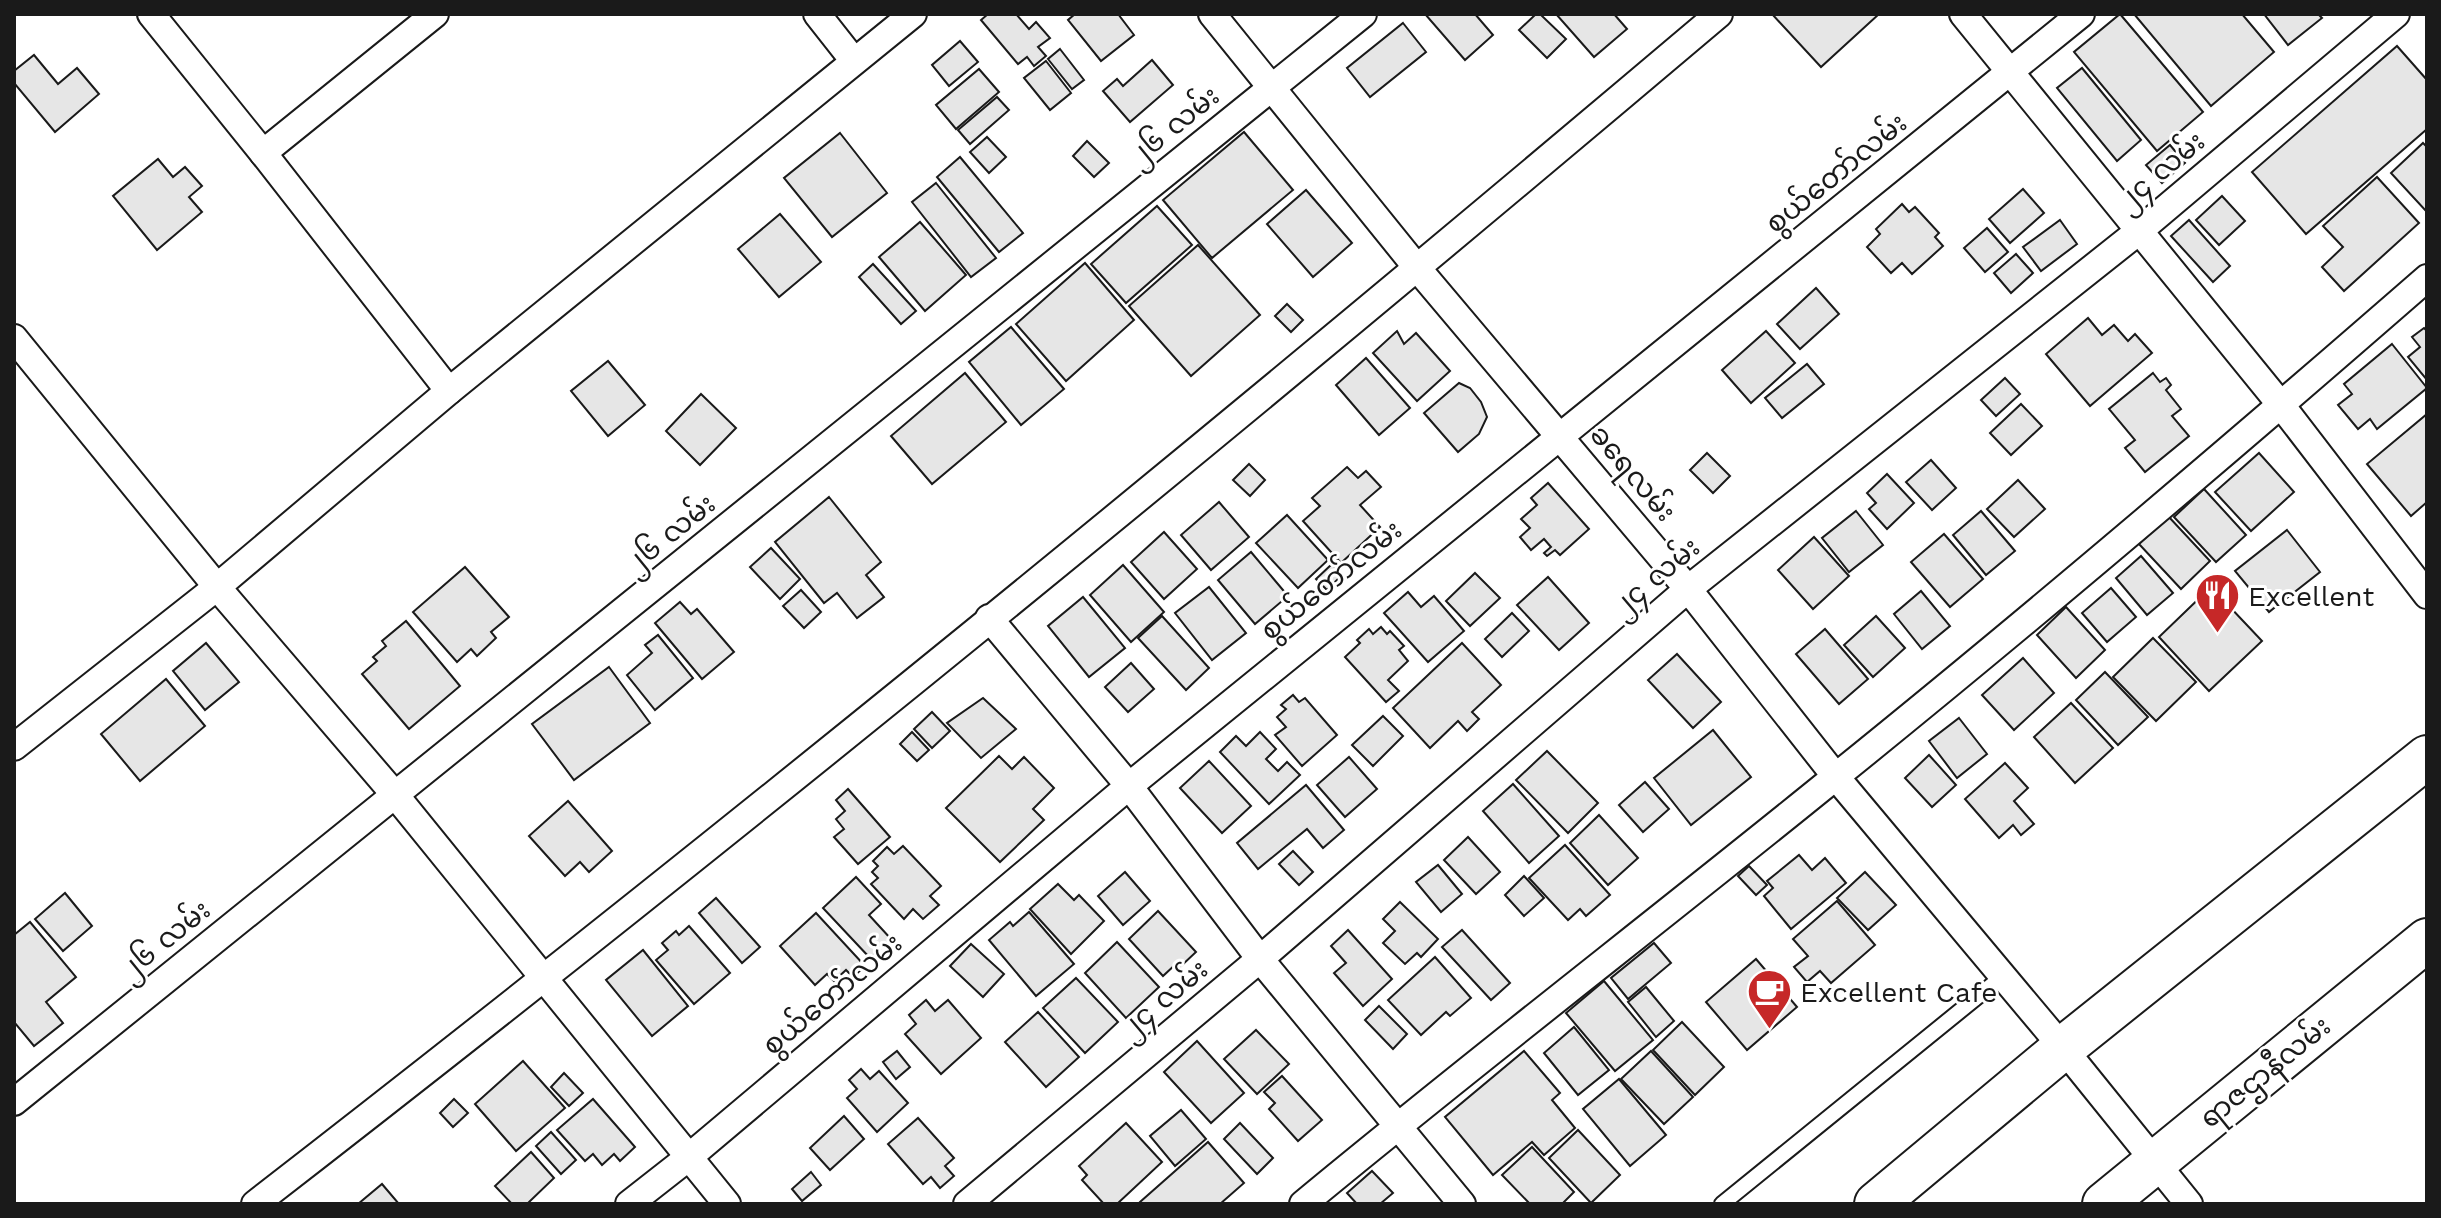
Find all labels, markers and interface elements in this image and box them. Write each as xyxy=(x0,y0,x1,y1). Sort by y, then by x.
street label: ၂၆ လမ်း xyxy=(1119,77,1229,178)
street label: စွယ်တော်လမ်း xyxy=(1757,104,1916,244)
street label: ၂၄ လမ်း xyxy=(2108,123,2215,222)
street label: ခရေလမ်း xyxy=(1579,417,1684,532)
street label: ၂၆ လမ်း xyxy=(615,485,725,586)
street label: စွယ်တော်လမ်း xyxy=(1252,511,1411,651)
street label: ၂၄ လမ်း xyxy=(1603,529,1710,628)
restaurant icon: Excellent xyxy=(2193,572,2241,635)
place label: Excellent xyxy=(2248,580,2374,613)
street label: ၂၆ လမ်း xyxy=(110,891,220,992)
street label: စွယ်တော်လမ်း xyxy=(754,925,912,1066)
street label: ၂၄ လမ်း xyxy=(1111,951,1218,1050)
cafe icon: Excellent Cafe xyxy=(1745,968,1793,1031)
place label: Excellent Cafe xyxy=(1800,976,1997,1009)
street label: ရာဇဌာနီလမ်း xyxy=(2192,1008,2341,1139)

